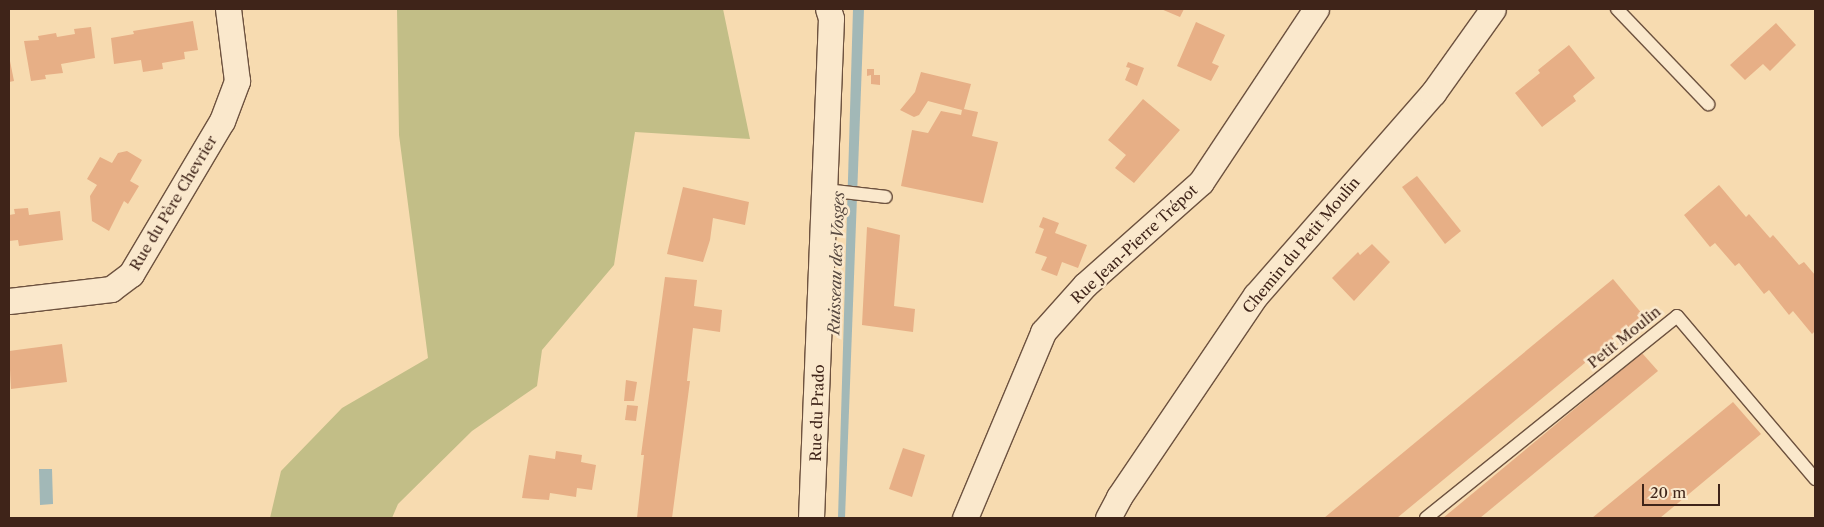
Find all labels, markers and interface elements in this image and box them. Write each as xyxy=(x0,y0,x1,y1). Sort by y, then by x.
street label: Rue du Père Chevrier xyxy=(126,132,220,274)
street label: Chemin du Petit Moulin xyxy=(1239,173,1363,317)
street label: Rue Jean-Pierre Trépot xyxy=(1067,181,1201,307)
water label: Ruisseau des Vosges xyxy=(824,191,848,335)
street label: Petit Moulin xyxy=(1584,302,1664,372)
street label: Rue du Prado xyxy=(806,364,828,462)
scale bar xyxy=(1644,474,1722,506)
text: 20 m xyxy=(1650,483,1686,502)

